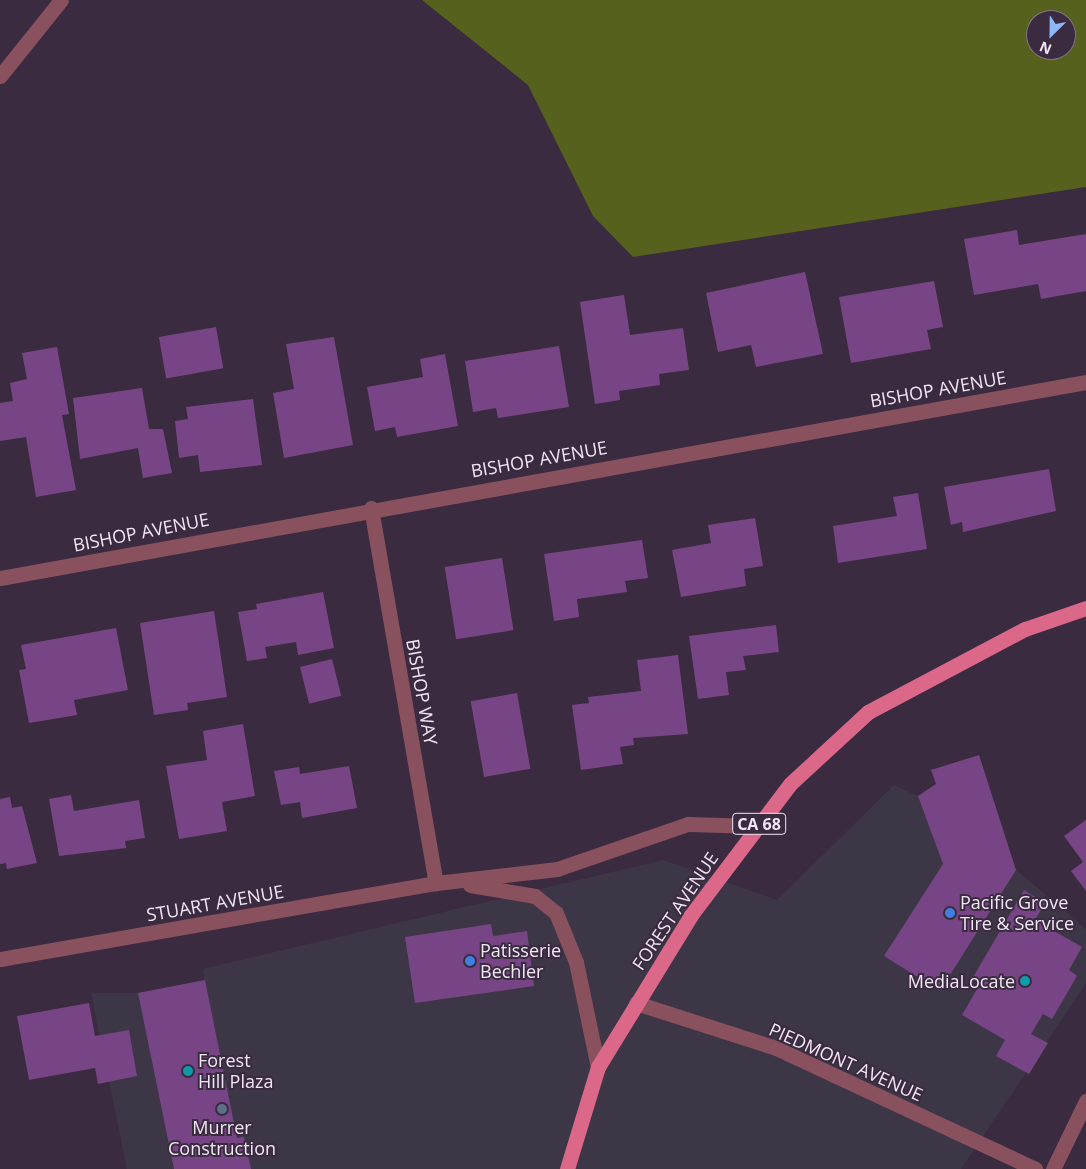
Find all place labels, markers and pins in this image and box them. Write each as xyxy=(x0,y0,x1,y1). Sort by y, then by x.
place label: Pacific Grove Tire & Service xyxy=(960,892,1074,934)
marker: Pacific Grove Tire & Service xyxy=(944,907,956,919)
place label: Patisserie Bechler xyxy=(480,940,561,982)
marker: Patisserie Bechler xyxy=(464,955,476,967)
place label: MediaLocate xyxy=(908,970,1015,992)
marker: MediaLocate xyxy=(1019,975,1031,987)
place label: Forest Hill Plaza xyxy=(198,1050,273,1092)
marker: Forest Hill Plaza xyxy=(182,1065,194,1077)
marker: Murrer Construction xyxy=(216,1103,228,1115)
place label: Murrer Construction xyxy=(168,1117,276,1160)

